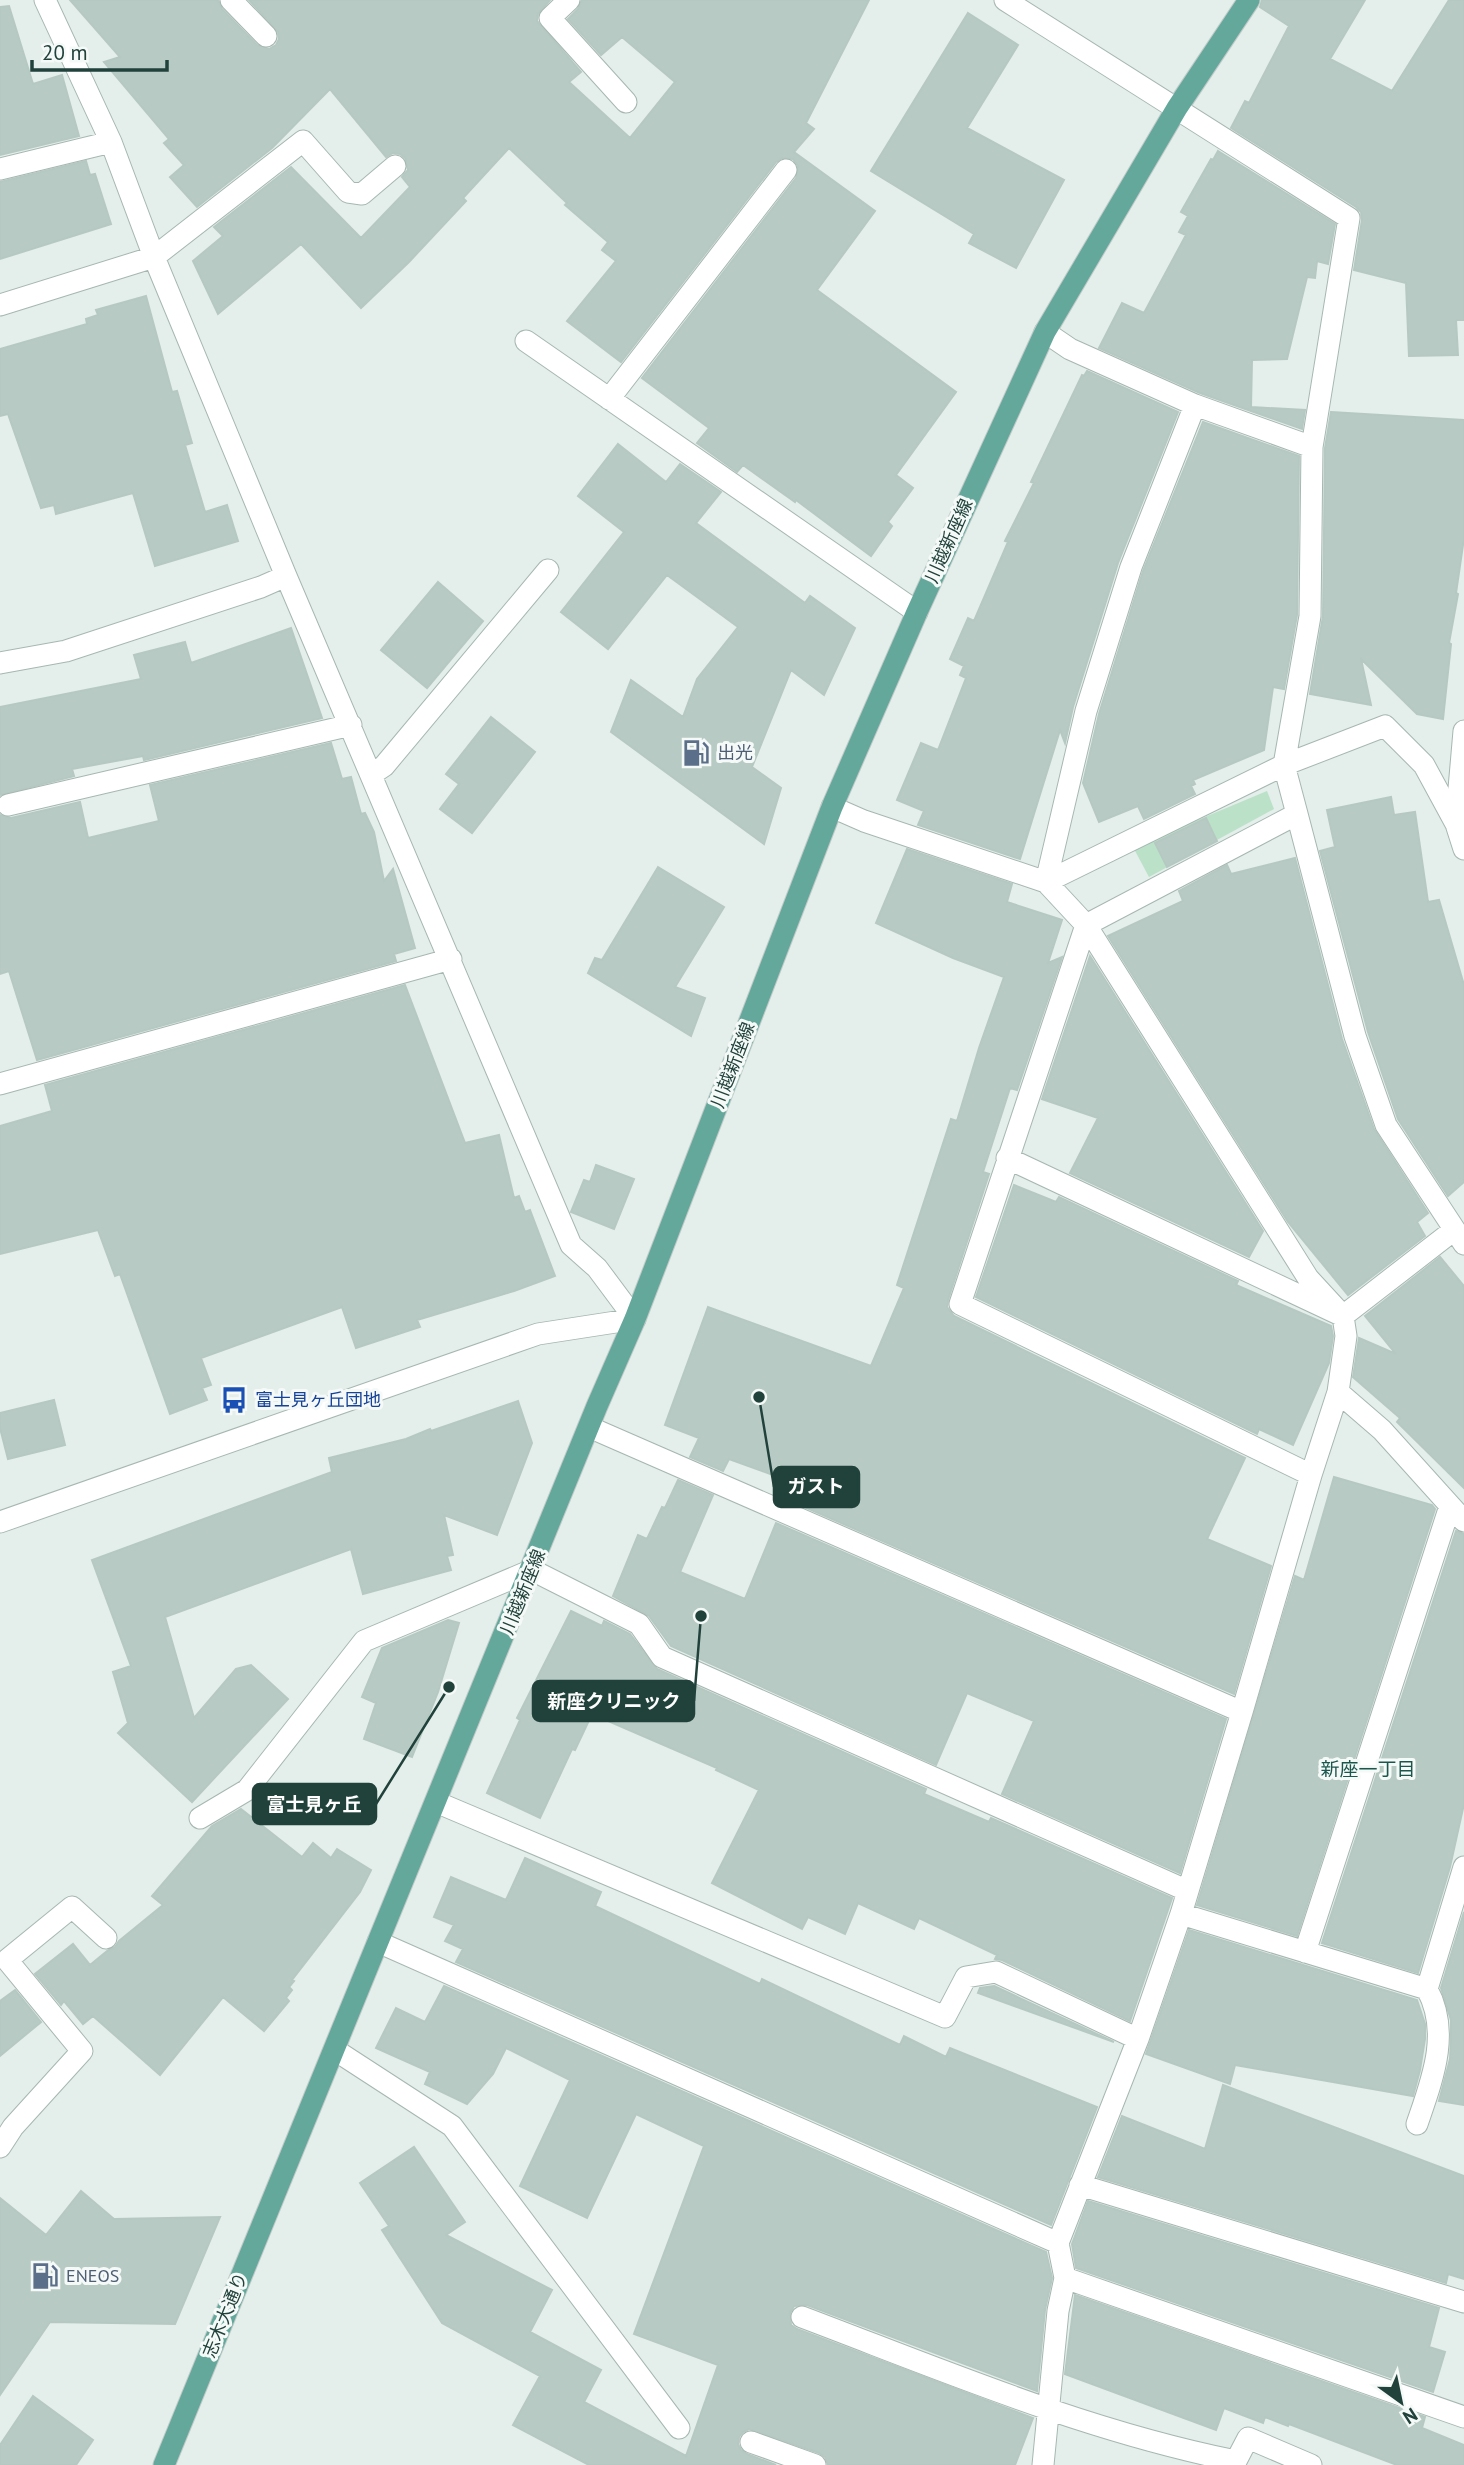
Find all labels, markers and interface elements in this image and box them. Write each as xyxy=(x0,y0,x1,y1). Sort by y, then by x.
scale bar xyxy=(32,28,166,72)
text: 20 m xyxy=(42,39,88,66)
street label: 川越新座線 xyxy=(920,495,977,587)
fuel station icon: 出光 xyxy=(681,738,711,768)
place label: 出光 xyxy=(717,741,753,764)
street label: 川越新座線 xyxy=(706,1019,759,1111)
bus stop icon: 富士見ヶ丘団地 xyxy=(219,1385,249,1415)
place label: 富士見ヶ丘団地 xyxy=(255,1388,381,1411)
callout: ガスト xyxy=(774,1467,859,1507)
text: ガスト xyxy=(787,1474,845,1498)
street label: 川越新座線 xyxy=(495,1546,550,1638)
callout: 新座クリニック xyxy=(533,1681,694,1721)
text: 新座クリニック xyxy=(547,1689,681,1713)
district label: 新座一丁目 xyxy=(1320,1757,1416,1781)
callout: 富士見ヶ丘 xyxy=(253,1784,376,1824)
text: 富士見ヶ丘 xyxy=(266,1792,362,1816)
fuel station icon: ENEOS xyxy=(30,2261,60,2291)
place label: ENEOS xyxy=(66,2264,119,2287)
street label: 志木大通り xyxy=(197,2269,252,2361)
north arrow xyxy=(1366,2367,1436,2437)
text: N xyxy=(1398,2403,1422,2430)

